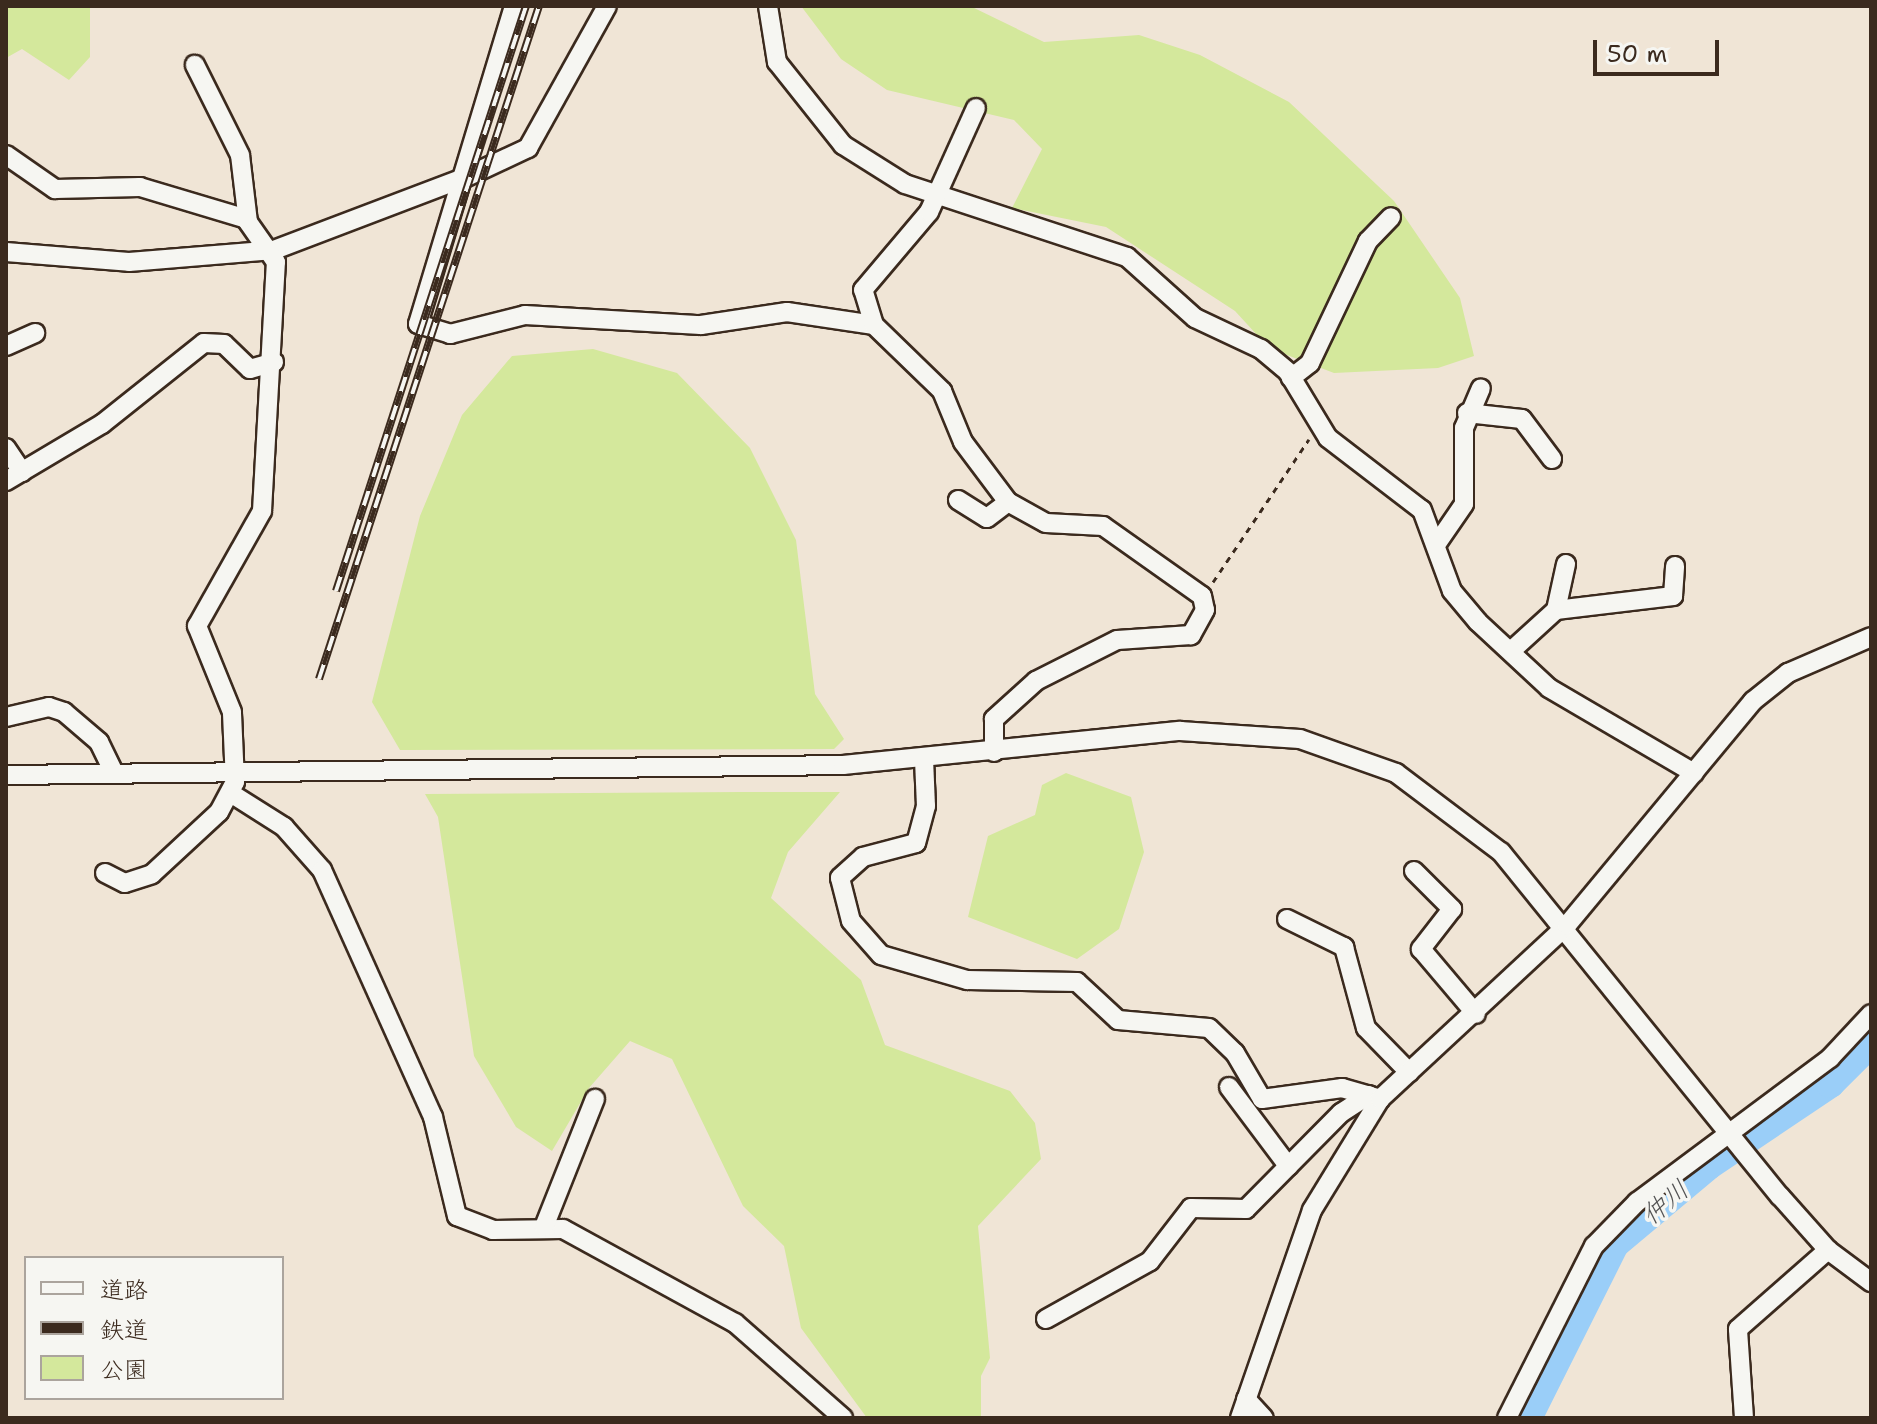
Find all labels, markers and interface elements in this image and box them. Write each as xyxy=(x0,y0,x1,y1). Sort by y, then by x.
scale bar xyxy=(1597,24,1723,74)
text: 50 m xyxy=(1607,38,1667,70)
water label: 仲川 xyxy=(1635,1173,1695,1231)
legend xyxy=(24,1256,284,1400)
text: 道路 xyxy=(100,1274,148,1306)
text: 鉄道 xyxy=(100,1314,148,1346)
text: 公園 xyxy=(100,1354,148,1386)

